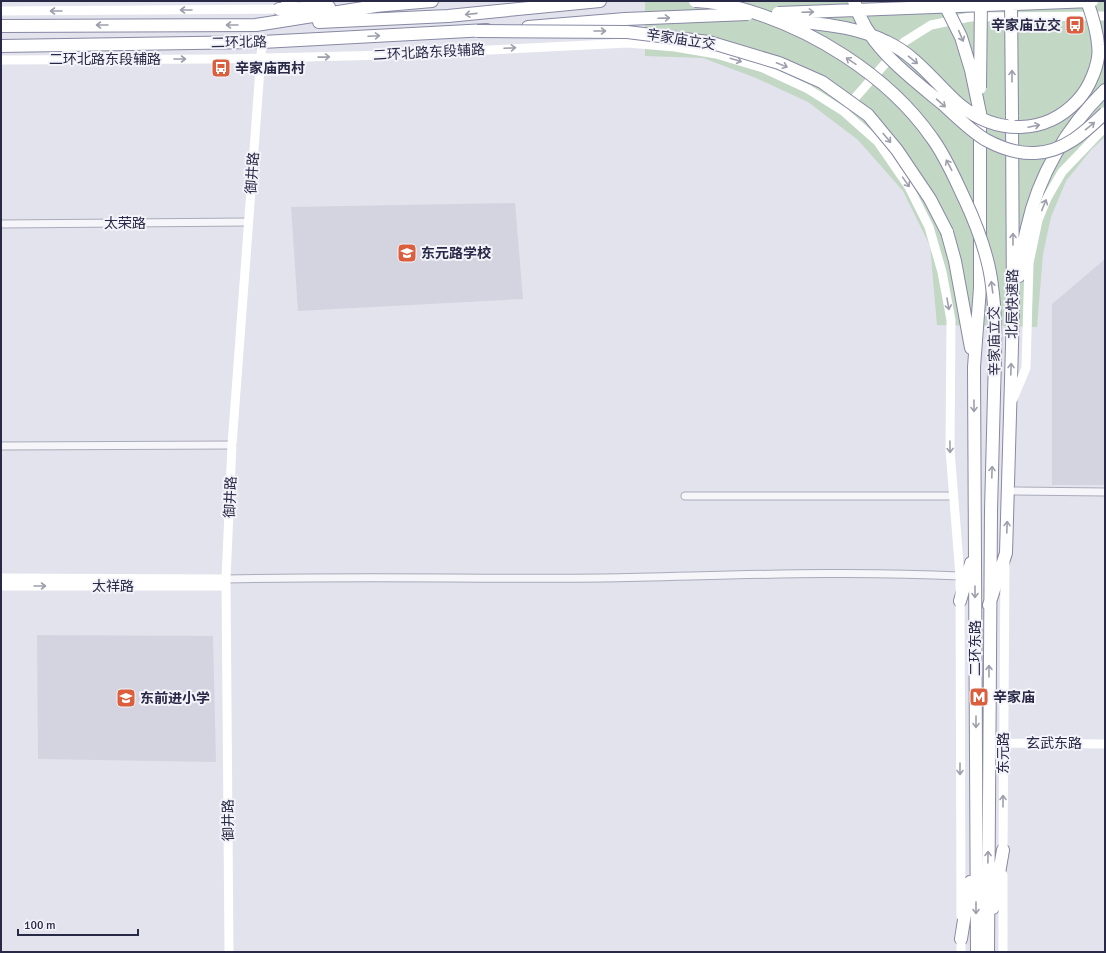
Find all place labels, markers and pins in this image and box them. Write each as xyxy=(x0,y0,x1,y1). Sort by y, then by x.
bus stop icon: 辛家庙立交 xyxy=(1064,14,1086,36)
place label: 辛家庙立交 xyxy=(991,17,1061,34)
bus stop icon: 辛家庙西村 xyxy=(210,57,232,79)
place label: 辛家庙西村 xyxy=(235,60,305,77)
school or university icon: 东元路学校 xyxy=(396,242,418,264)
place label: 东元路学校 xyxy=(421,245,491,262)
metro station icon: 辛家庙 xyxy=(968,686,990,708)
school or university icon: 东前进小学 xyxy=(115,687,137,709)
place label: 辛家庙 xyxy=(993,689,1035,706)
place label: 东前进小学 xyxy=(140,690,210,707)

